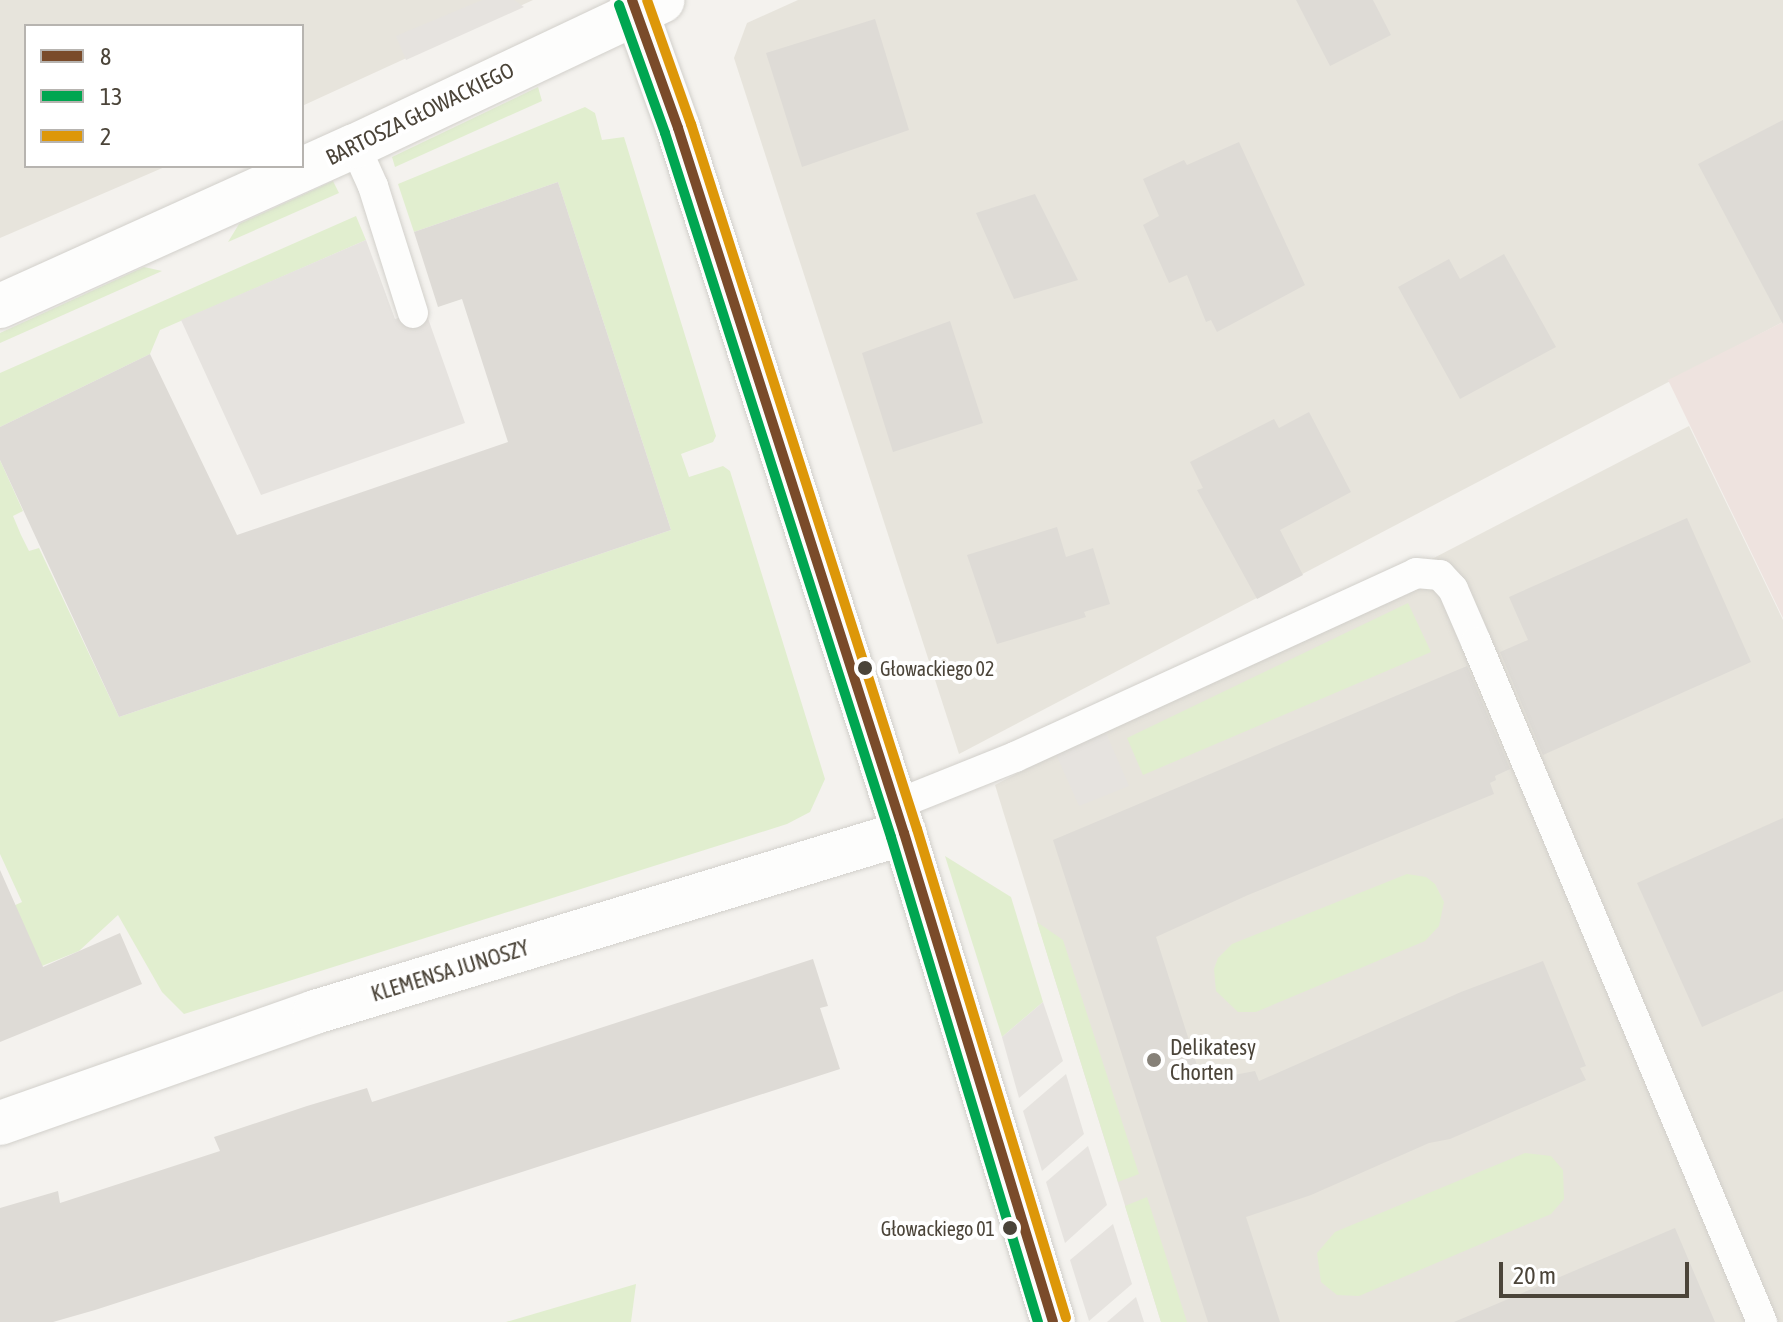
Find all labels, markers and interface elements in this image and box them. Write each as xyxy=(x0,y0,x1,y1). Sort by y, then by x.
legend xyxy=(24,24,304,168)
text: 8 xyxy=(100,43,111,70)
street label: BARTOSZA GŁOWACKIEGO xyxy=(322,57,518,171)
text: 13 xyxy=(100,83,123,110)
text: 2 xyxy=(100,123,111,150)
place label: Głowackiego 02 xyxy=(880,656,994,680)
marker: Głowackiego 02 xyxy=(857,660,873,676)
street label: KLEMENSA JUNOSZY xyxy=(368,934,532,1008)
place label: Delikatesy Chorten xyxy=(1170,1034,1256,1086)
marker: Delikatesy Chorten xyxy=(1145,1051,1163,1069)
place label: Głowackiego 01 xyxy=(881,1216,995,1240)
marker: Głowackiego 01 xyxy=(1002,1220,1018,1236)
scale bar xyxy=(1503,1246,1693,1296)
text: 20 m xyxy=(1513,1262,1556,1289)

